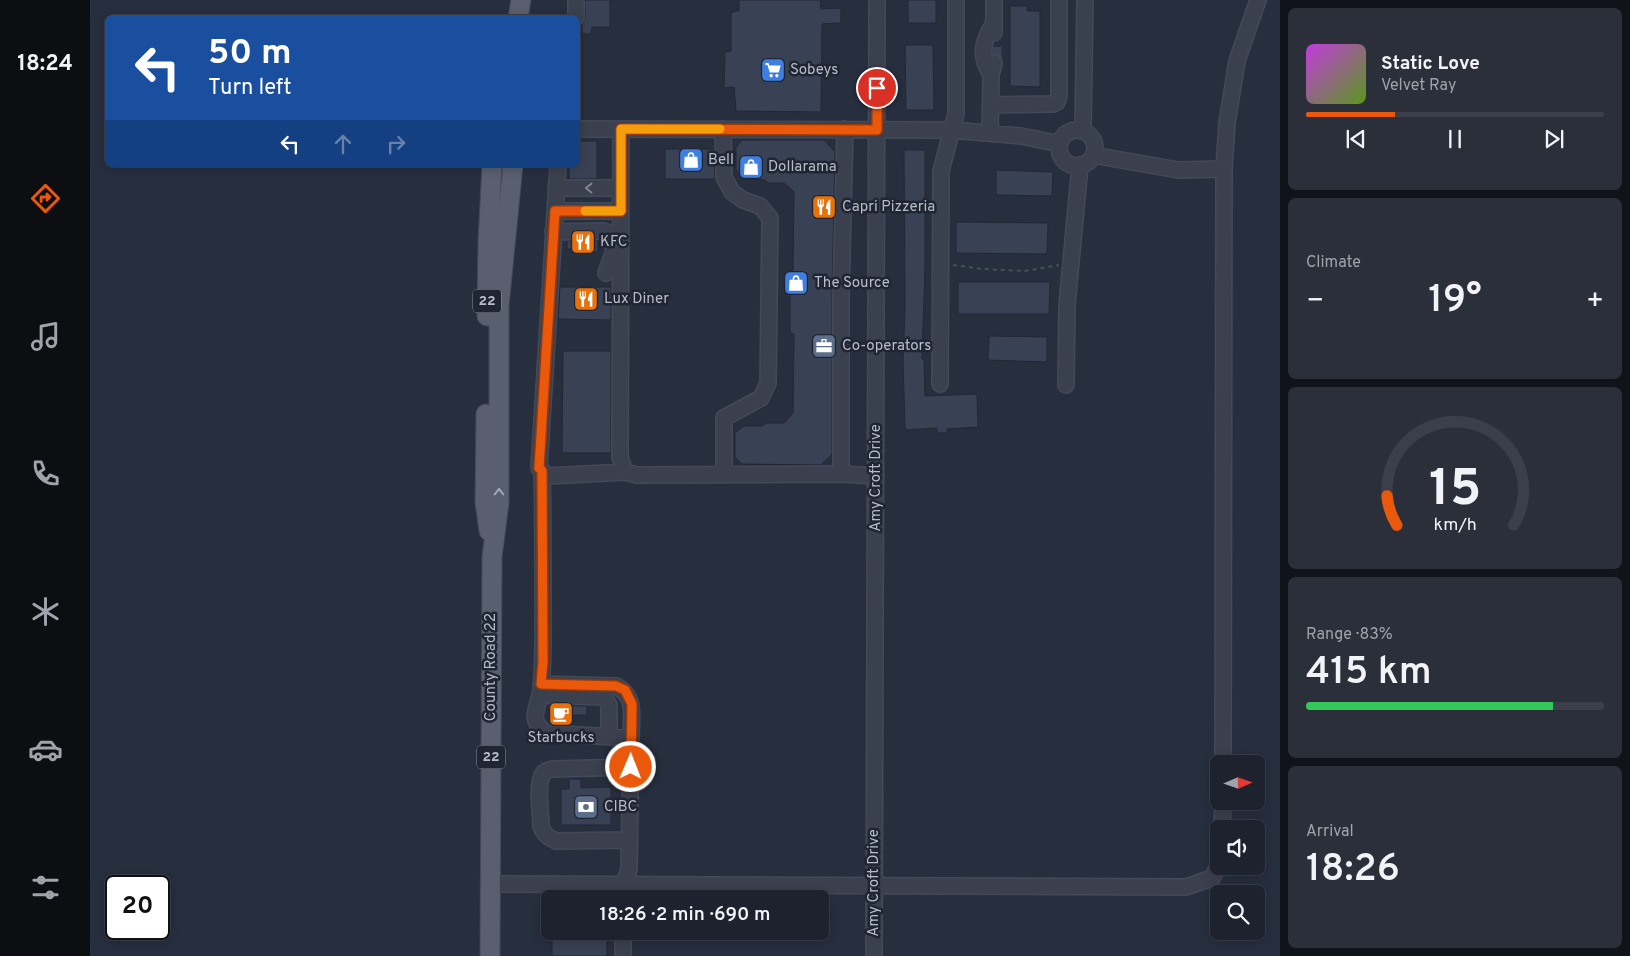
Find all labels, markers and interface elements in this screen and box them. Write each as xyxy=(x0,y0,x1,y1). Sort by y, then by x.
text: 50 m xyxy=(208,32,292,76)
icon: left xyxy=(125,35,190,100)
text: 18:24 xyxy=(17,51,73,78)
text: Static Love xyxy=(1381,52,1480,76)
supermarket icon: Sobeys xyxy=(760,57,786,83)
place label: Sobeys xyxy=(790,61,838,80)
pin xyxy=(856,67,898,109)
icon: arrive xyxy=(863,74,891,102)
text: Turn left xyxy=(208,75,291,102)
text: Velvet Ray xyxy=(1381,76,1456,96)
icon: previous xyxy=(1342,125,1370,153)
icon: pause xyxy=(1441,125,1469,153)
icon: next xyxy=(1540,125,1568,153)
icon: left xyxy=(276,130,304,158)
icon: ahead xyxy=(329,130,357,158)
icon: right xyxy=(382,130,410,158)
shop icon: Bell xyxy=(678,147,704,173)
place label: Bell xyxy=(708,151,734,170)
shop icon: Dollarama xyxy=(738,154,764,180)
place label: Dollarama xyxy=(768,158,837,177)
icon: directions xyxy=(28,181,63,216)
one-way arrow xyxy=(584,183,592,193)
restaurant icon: Capri Pizzeria xyxy=(811,194,837,220)
place label: Capri Pizzeria xyxy=(842,198,935,217)
restaurant icon: KFC xyxy=(570,229,596,255)
place label: KFC xyxy=(600,233,628,252)
text: Climate xyxy=(1306,253,1361,273)
shop icon: The Source xyxy=(783,270,809,296)
place label: The Source xyxy=(814,274,890,293)
text: 19° xyxy=(1428,277,1482,326)
text: − xyxy=(1306,284,1324,320)
text: + xyxy=(1586,284,1604,320)
restaurant icon: Lux Diner xyxy=(573,286,599,312)
road number: 22 xyxy=(473,290,501,312)
place label: Lux Diner xyxy=(604,290,669,309)
icon: music xyxy=(28,319,63,354)
office icon: Co-operators xyxy=(811,333,837,359)
place label: Co-operators xyxy=(842,337,931,356)
street label: Amy Croft Drive xyxy=(867,424,886,532)
icon: phone xyxy=(28,456,63,491)
text: 15 xyxy=(1429,458,1481,524)
one-way arrow xyxy=(494,487,504,495)
text: km/h xyxy=(1433,514,1477,537)
icon: climate xyxy=(28,594,63,629)
street label: County Road 22 xyxy=(482,613,501,721)
text: Range · 83% xyxy=(1306,625,1393,645)
text: 415 km xyxy=(1306,649,1432,698)
cafe icon: Starbucks xyxy=(548,701,574,727)
place label: Starbucks xyxy=(527,729,595,748)
icon: car xyxy=(28,732,63,767)
position arrow xyxy=(604,740,656,792)
road number: 22 xyxy=(477,746,505,769)
north arrow xyxy=(1210,755,1265,810)
map controls xyxy=(1210,755,1265,940)
bank icon: CIBC xyxy=(573,794,599,820)
place label: CIBC xyxy=(604,798,637,817)
button: sound xyxy=(1210,820,1265,875)
text: Arrival xyxy=(1306,822,1354,842)
street label: Amy Croft Drive xyxy=(865,829,884,937)
text: 18:26 xyxy=(1306,846,1400,895)
icon: filters xyxy=(28,870,63,905)
speed limit sign: 20 xyxy=(105,875,170,940)
button: search xyxy=(1210,885,1265,940)
text: 18:26 · 2 min · 690 m xyxy=(600,903,770,927)

